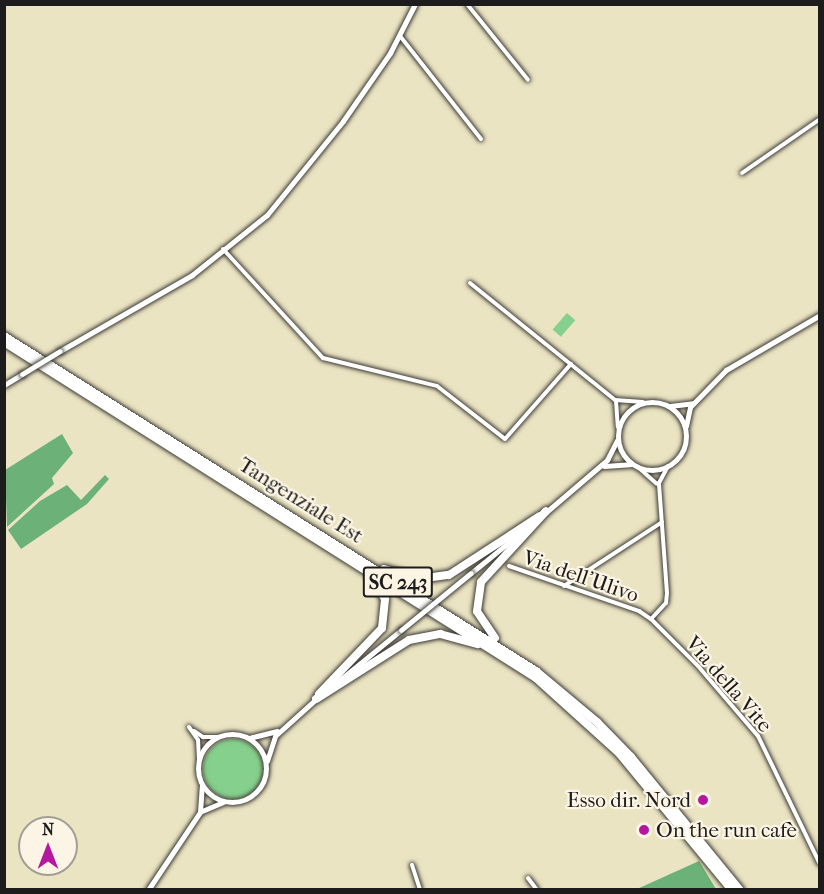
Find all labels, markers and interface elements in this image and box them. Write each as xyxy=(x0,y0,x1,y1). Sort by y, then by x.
street label: Tangenziale Est xyxy=(234,452,368,548)
street label: Via dell'Ulivo xyxy=(520,544,642,608)
road number: SC 243 xyxy=(362,565,434,599)
street label: Via della Vite xyxy=(680,631,778,737)
place label: Esso dir. Nord xyxy=(567,787,691,813)
marker: Esso dir. Nord xyxy=(696,793,710,807)
north arrow xyxy=(18,816,78,876)
place label: On the run cafè xyxy=(656,817,797,843)
text: N xyxy=(42,820,54,839)
marker: On the run cafè xyxy=(637,823,651,837)

